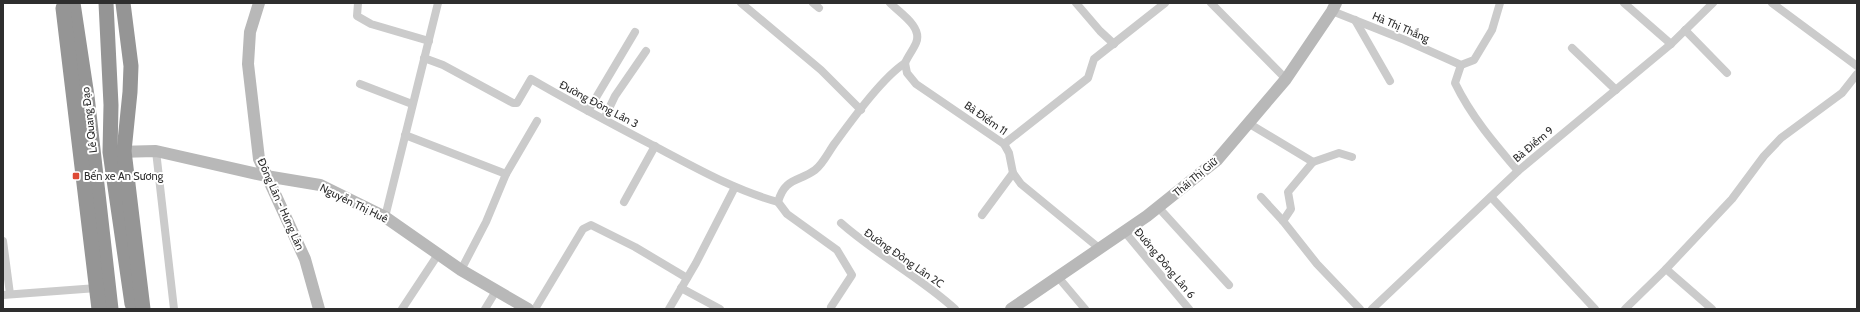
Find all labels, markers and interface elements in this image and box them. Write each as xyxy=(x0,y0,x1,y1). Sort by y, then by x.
street label: Hà Thị Thắng xyxy=(1370,9,1432,45)
street label: Đường Đông Lân 3 xyxy=(557,77,641,131)
street label: Lê Quang Đạo xyxy=(78,86,100,154)
street label: Bà Điểm 11 xyxy=(962,98,1010,138)
street label: Bà Điểm 9 xyxy=(1510,123,1556,165)
street label: Thái Thị Giữ xyxy=(1170,154,1221,200)
street label: Đông Lân - Hưng Lân xyxy=(254,156,308,252)
place label: Bến xe An Sương xyxy=(84,169,164,183)
marker: Bến xe An Sương xyxy=(71,171,81,181)
street label: Nguyễn Thị Huê xyxy=(318,180,391,226)
street label: Đường Đông Lân 2C xyxy=(861,225,947,291)
street label: Đường Đông Lân 6 xyxy=(1131,225,1199,301)

